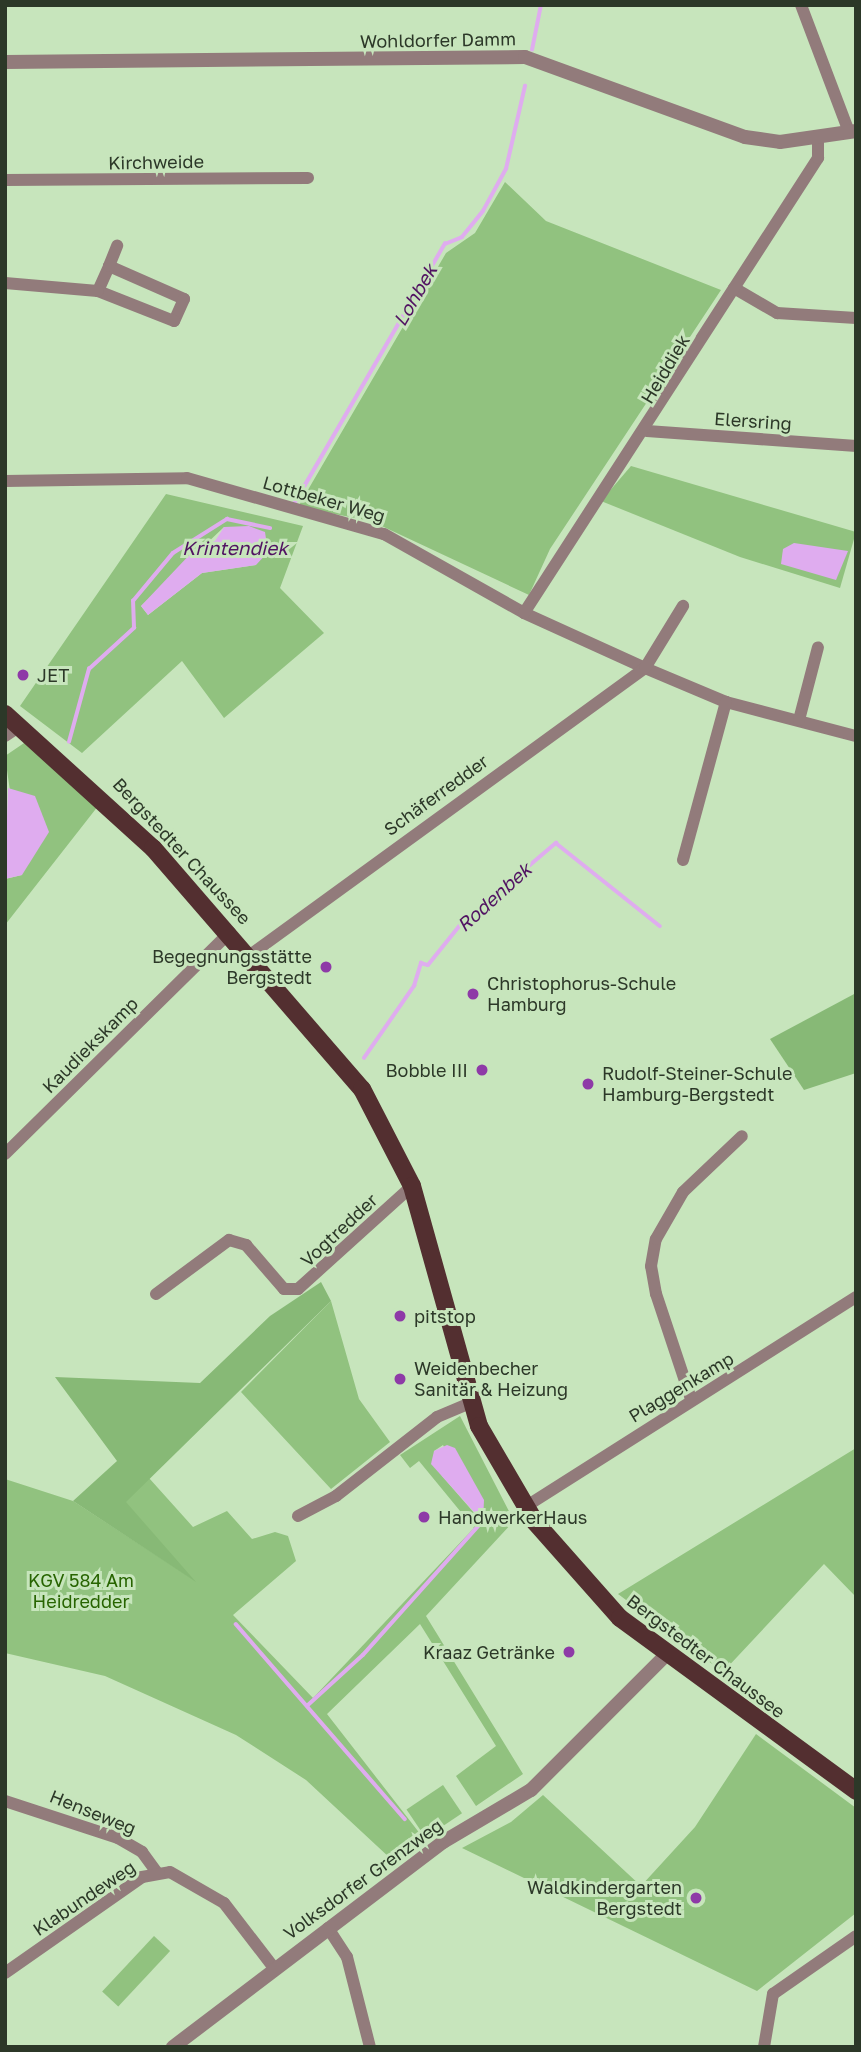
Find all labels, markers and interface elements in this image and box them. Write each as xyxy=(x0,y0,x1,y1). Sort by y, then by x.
street label: Wohldorfer Damm xyxy=(360,28,516,52)
street label: Kirchweide xyxy=(108,150,204,174)
water label: Lohbek xyxy=(388,260,442,330)
street label: Heiddiek xyxy=(636,331,694,407)
street label: Elersring xyxy=(714,408,792,434)
street label: Lottbeker Weg xyxy=(260,471,388,527)
water label: Krintendiek xyxy=(182,537,288,559)
place label: JET xyxy=(37,664,69,686)
marker: JET xyxy=(15,667,31,683)
street label: Schäferredder xyxy=(380,750,492,840)
street label: Bergstedter Chaussee xyxy=(109,773,255,929)
water label: Rodenbek xyxy=(452,858,536,936)
place label: Begegnungsstätte Bergstedt xyxy=(152,946,312,988)
marker: Begegnungsstätte Bergstedt xyxy=(318,959,334,975)
place label: Christophorus-Schule Hamburg xyxy=(487,973,676,1016)
marker: Christophorus-Schule Hamburg xyxy=(465,986,481,1002)
street label: Kaudiekskamp xyxy=(38,993,142,1097)
place label: Bobble III xyxy=(386,1059,468,1081)
marker: Bobble III xyxy=(474,1062,490,1078)
place label: Rudolf-Steiner-Schule Hamburg-Bergstedt xyxy=(602,1063,792,1106)
marker: Rudolf-Steiner-Schule Hamburg-Bergstedt xyxy=(580,1076,596,1092)
street label: Vogtredder xyxy=(296,1189,382,1271)
place label: pitstop xyxy=(414,1305,476,1327)
marker: pitstop xyxy=(392,1308,408,1324)
street label: Plaggenkamp xyxy=(625,1347,737,1427)
place label: Weidenbecher Sanitär & Heizung xyxy=(414,1358,568,1400)
marker: Weidenbecher Sanitär & Heizung xyxy=(392,1371,408,1387)
place label: HandwerkerHaus xyxy=(438,1506,587,1528)
marker: HandwerkerHaus xyxy=(416,1509,432,1525)
park label: KGV 584 Am Heidredder xyxy=(28,1570,134,1612)
street label: Bergstedter Chaussee xyxy=(623,1590,789,1722)
place label: Kraaz Getränke xyxy=(423,1641,555,1663)
marker: Kraaz Getränke xyxy=(561,1644,577,1660)
street label: Henseweg xyxy=(47,1785,139,1839)
street label: Volksdorfer Grenzweg xyxy=(279,1814,447,1944)
street label: Klabundeweg xyxy=(29,1856,139,1940)
place label: Waldkindergarten Bergstedt xyxy=(527,1877,682,1920)
marker: Waldkindergarten Bergstedt xyxy=(688,1890,704,1906)

